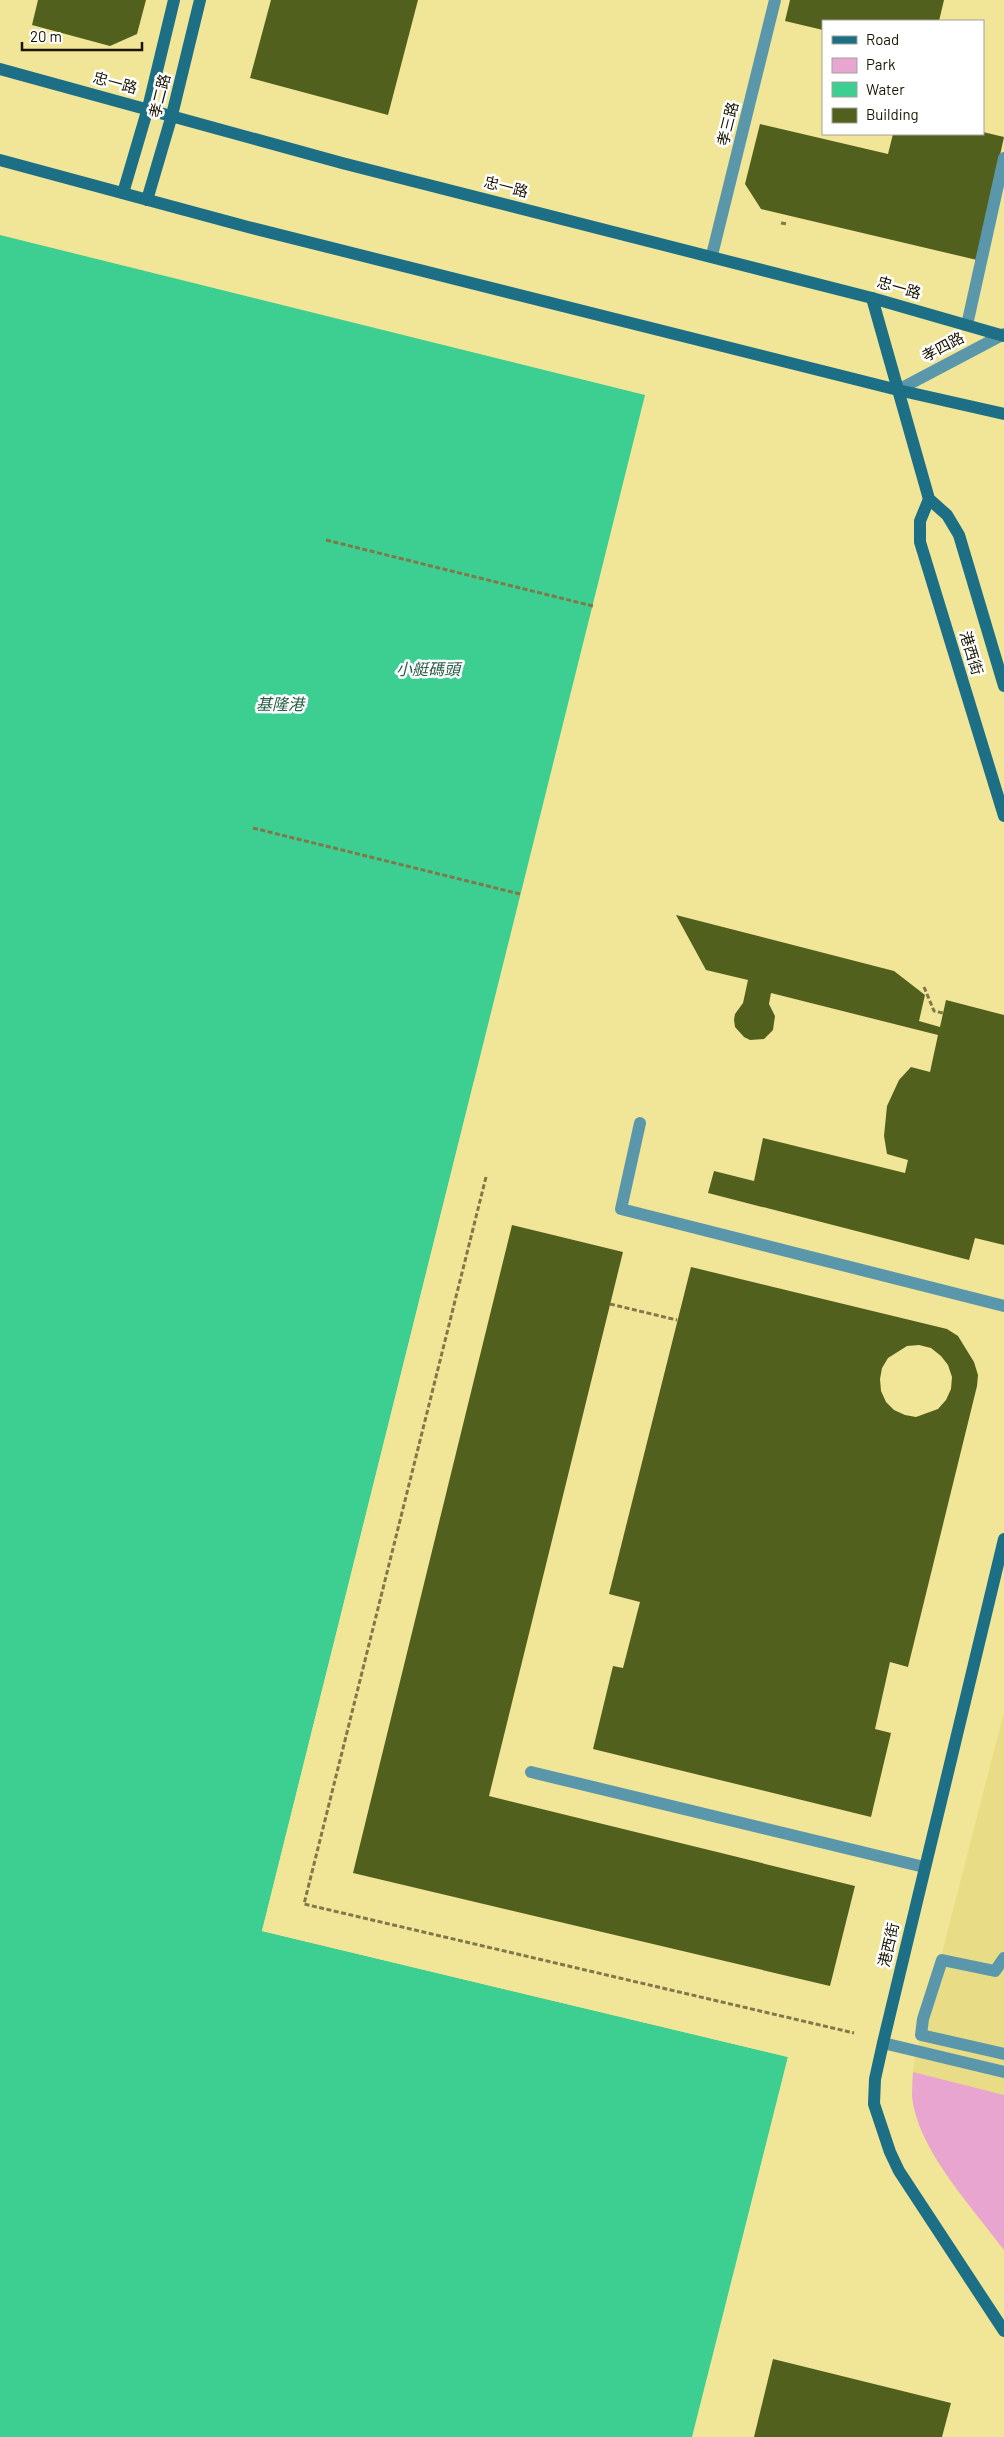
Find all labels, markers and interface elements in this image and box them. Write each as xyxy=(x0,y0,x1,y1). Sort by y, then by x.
scale bar xyxy=(22,20,142,52)
legend xyxy=(822,20,984,135)
text: 20 m xyxy=(30,27,62,45)
text: Road xyxy=(866,30,899,48)
text: Park xyxy=(866,55,896,73)
street label: 忠一路 xyxy=(91,68,139,97)
street label: 孝二路 xyxy=(145,72,173,120)
text: Water xyxy=(866,80,905,98)
street label: 孝三路 xyxy=(713,100,741,148)
text: Building xyxy=(866,105,919,123)
street label: 忠一路 xyxy=(482,172,530,200)
street label: 忠一路 xyxy=(875,272,923,302)
street label: 孝四路 xyxy=(918,328,967,365)
street label: 港西街 xyxy=(957,629,987,677)
water label: 小艇碼頭 xyxy=(396,659,463,678)
water label: 基隆港 xyxy=(256,694,306,713)
street label: 港西街 xyxy=(874,1921,902,1969)

